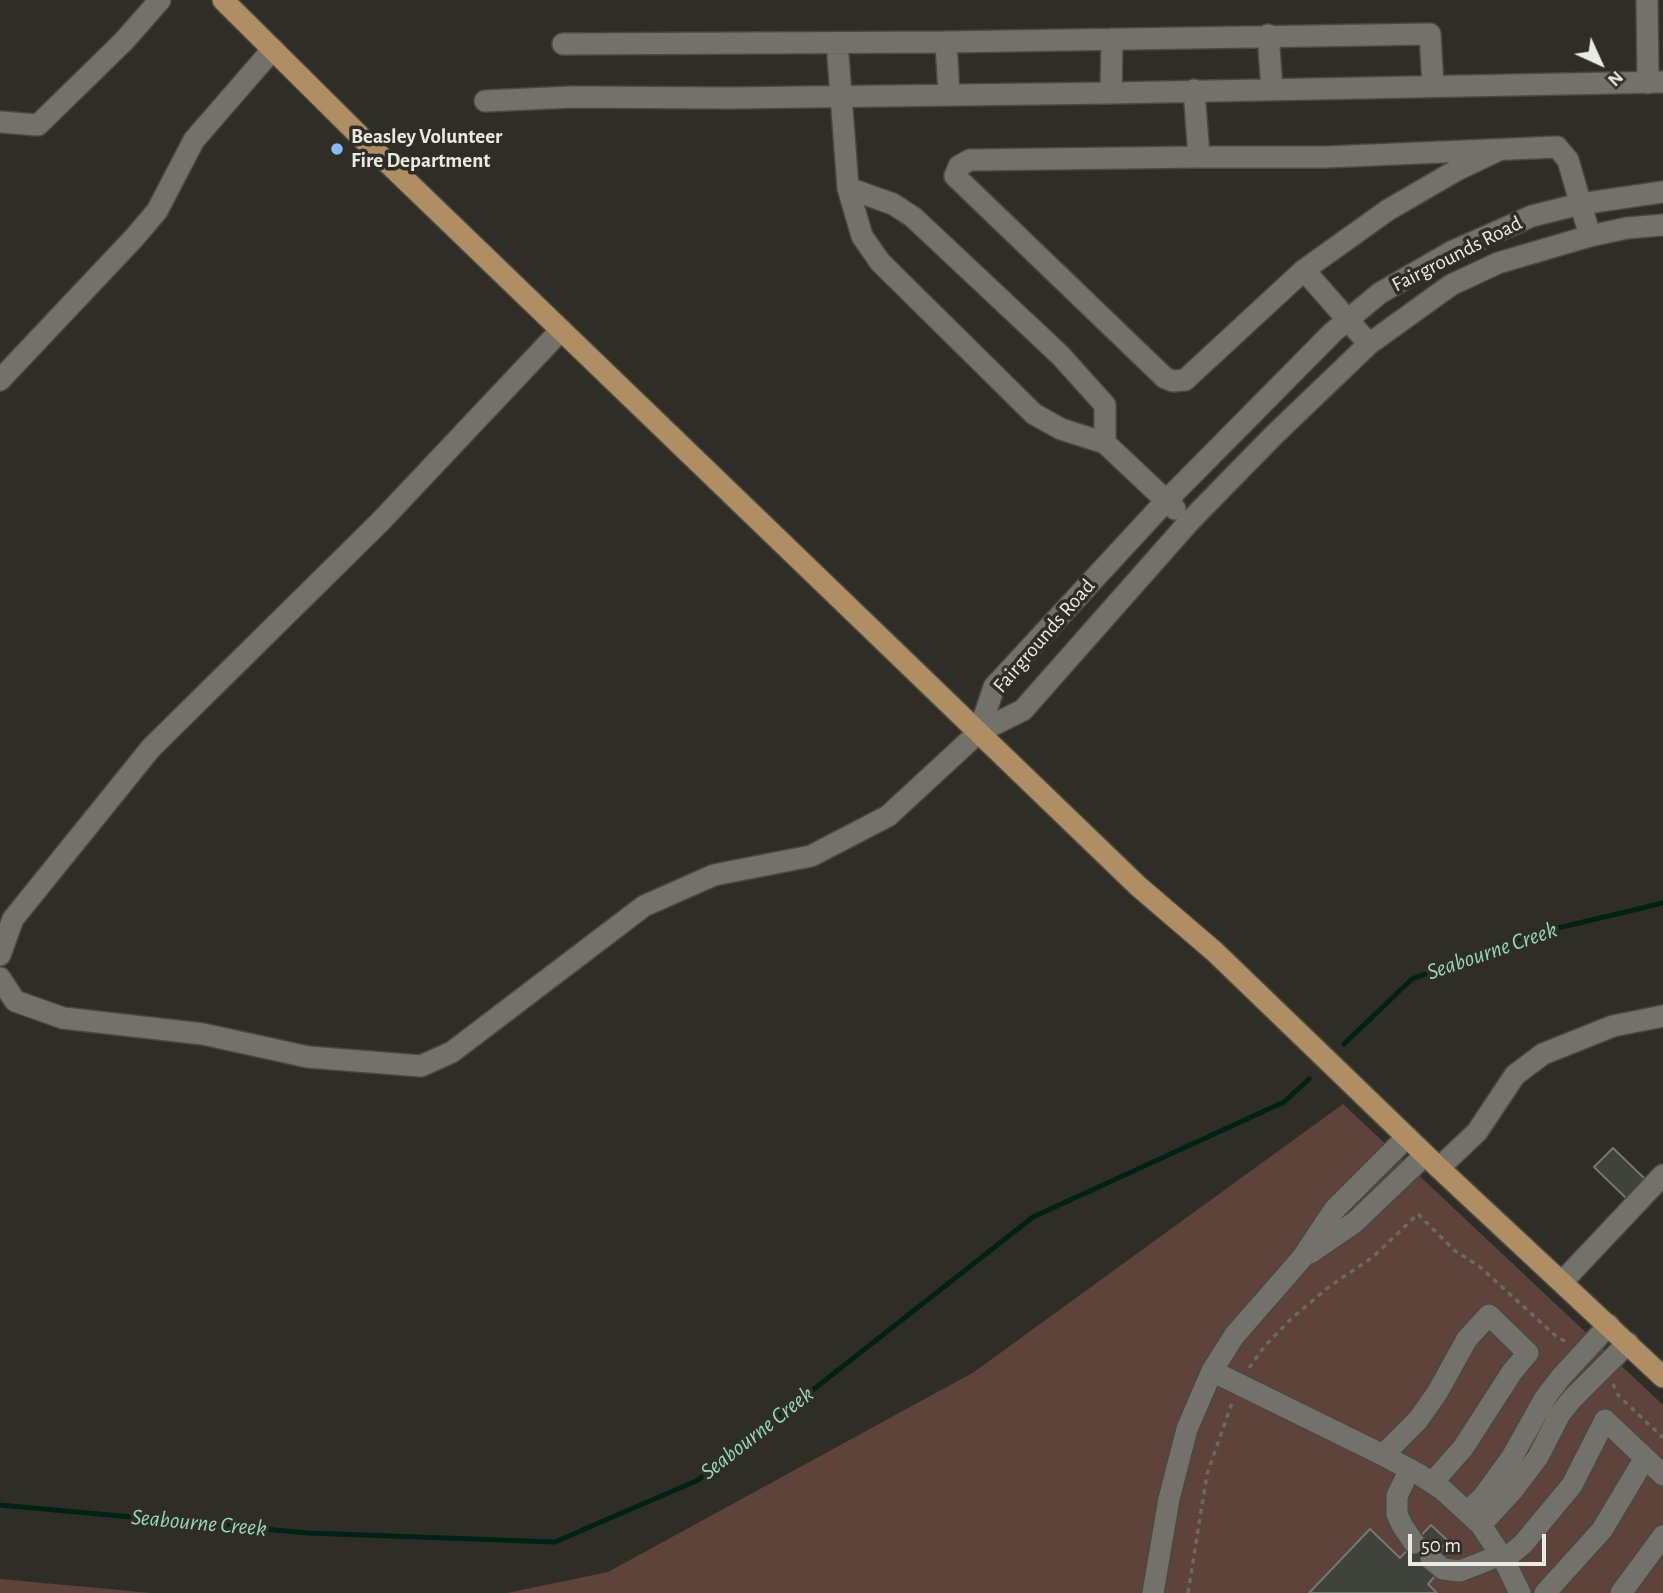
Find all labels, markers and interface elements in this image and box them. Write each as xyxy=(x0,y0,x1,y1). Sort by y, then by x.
north arrow xyxy=(1565,28,1635,98)
text: N xyxy=(1604,67,1627,90)
place label: Beasley Volunteer Fire Department xyxy=(351,124,502,174)
marker: Beasley Volunteer Fire Department xyxy=(329,141,345,157)
street label: Fairgrounds Road xyxy=(1388,210,1526,298)
street label: Fairgrounds Road xyxy=(988,574,1100,698)
water label: Seabourne Creek xyxy=(1423,916,1561,986)
water label: Seabourne Creek xyxy=(695,1380,819,1486)
water label: Seabourne Creek xyxy=(130,1503,268,1543)
scale bar xyxy=(1411,1520,1549,1564)
text: 50 m xyxy=(1421,1535,1461,1556)

